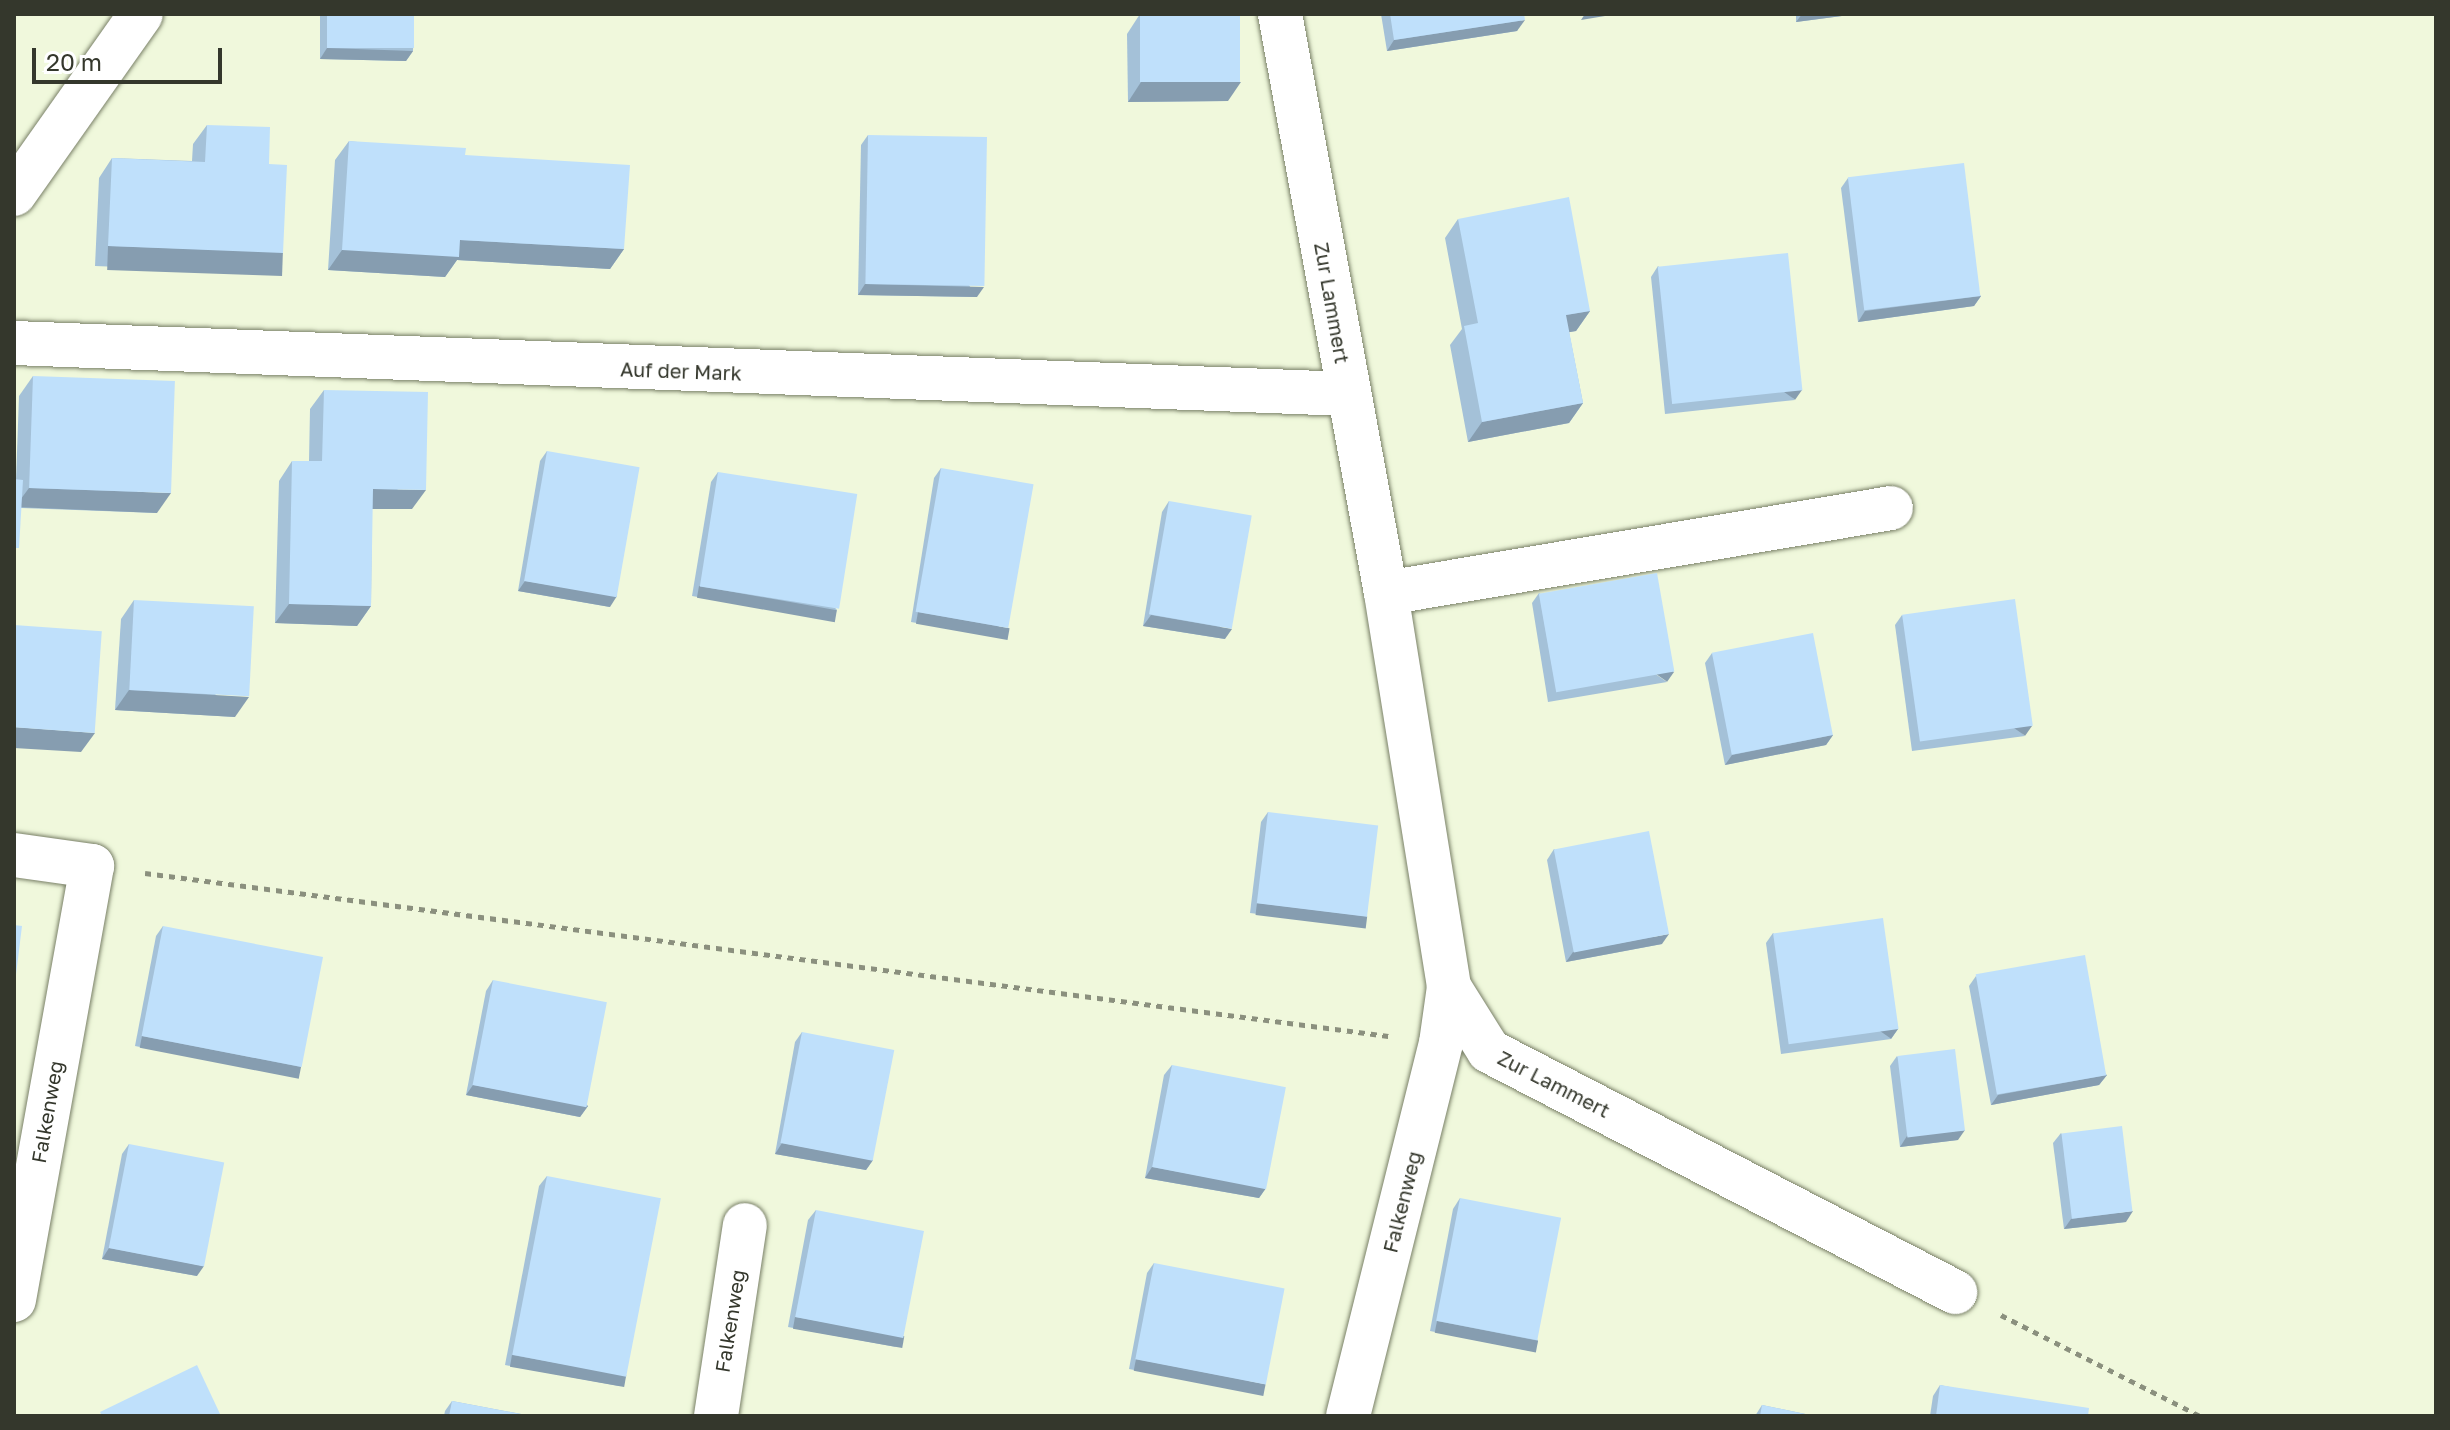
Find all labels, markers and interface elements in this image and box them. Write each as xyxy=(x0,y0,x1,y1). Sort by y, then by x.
scale bar xyxy=(36,32,226,82)
text: 20 m xyxy=(46,47,102,76)
street label: Zur Lammert xyxy=(1310,241,1354,365)
street label: Auf der Mark xyxy=(620,357,742,385)
street label: Zur Lammert xyxy=(1494,1045,1614,1123)
street label: Falkenweg xyxy=(26,1059,68,1165)
street label: Falkenweg xyxy=(1378,1149,1426,1255)
street label: Falkenweg xyxy=(710,1268,750,1374)

